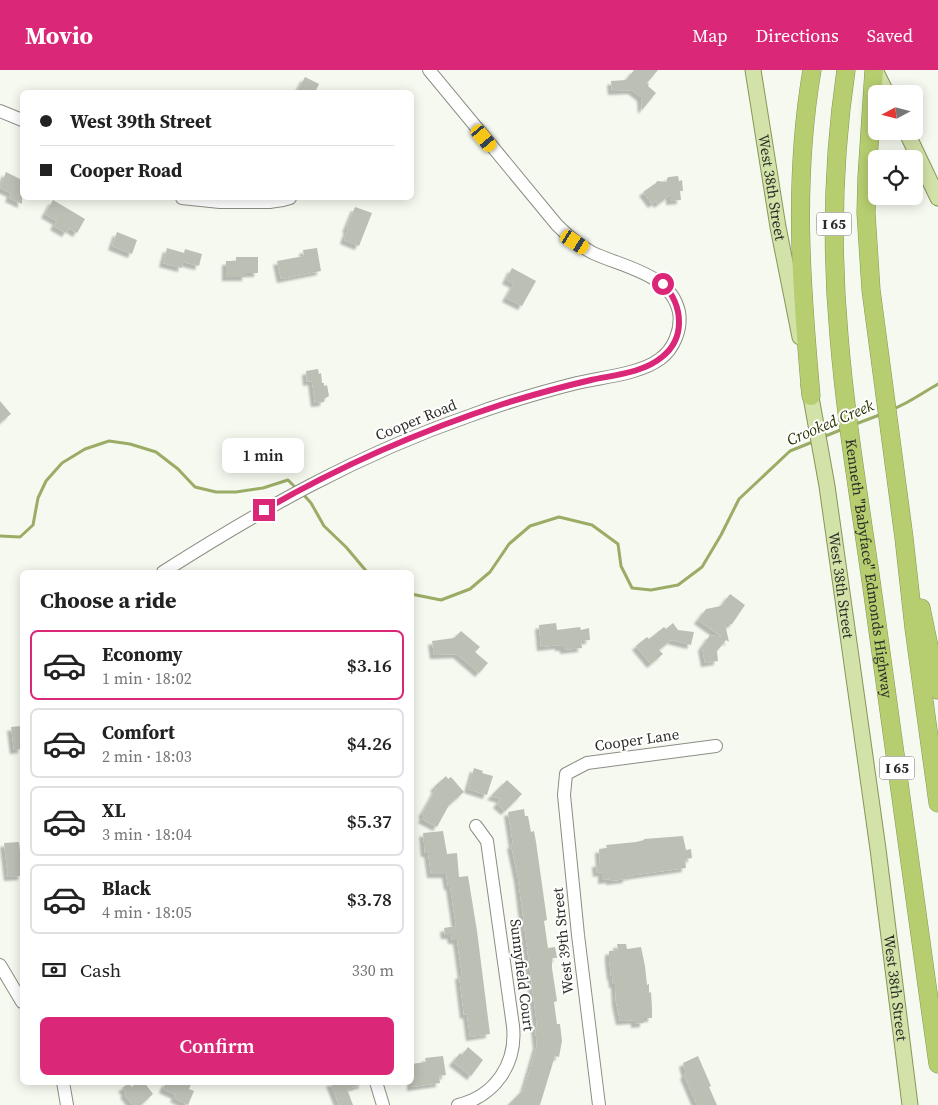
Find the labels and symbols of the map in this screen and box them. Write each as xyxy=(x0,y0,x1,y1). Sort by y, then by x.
north arrow xyxy=(868,85,922,140)
car xyxy=(468,122,499,154)
street label: West 38th Street xyxy=(753,133,791,242)
road number: I 65 xyxy=(816,212,852,236)
car xyxy=(558,228,591,256)
route start xyxy=(652,273,674,295)
street label: Cooper Road xyxy=(372,394,460,445)
water label: Crooked Creek xyxy=(783,394,877,450)
street label: Kenneth "Babyface" Edmonds Highway xyxy=(840,437,898,700)
callout: 1 min xyxy=(223,438,305,472)
route end xyxy=(253,499,275,521)
street label: West 38th Street xyxy=(824,531,859,640)
street label: Cooper Lane xyxy=(593,723,681,756)
road number: I 65 xyxy=(880,756,914,780)
street label: West 39th Street xyxy=(546,887,579,995)
street label: Sunnyfield Court xyxy=(505,918,540,1032)
street label: West 38th Street xyxy=(879,933,913,1042)

